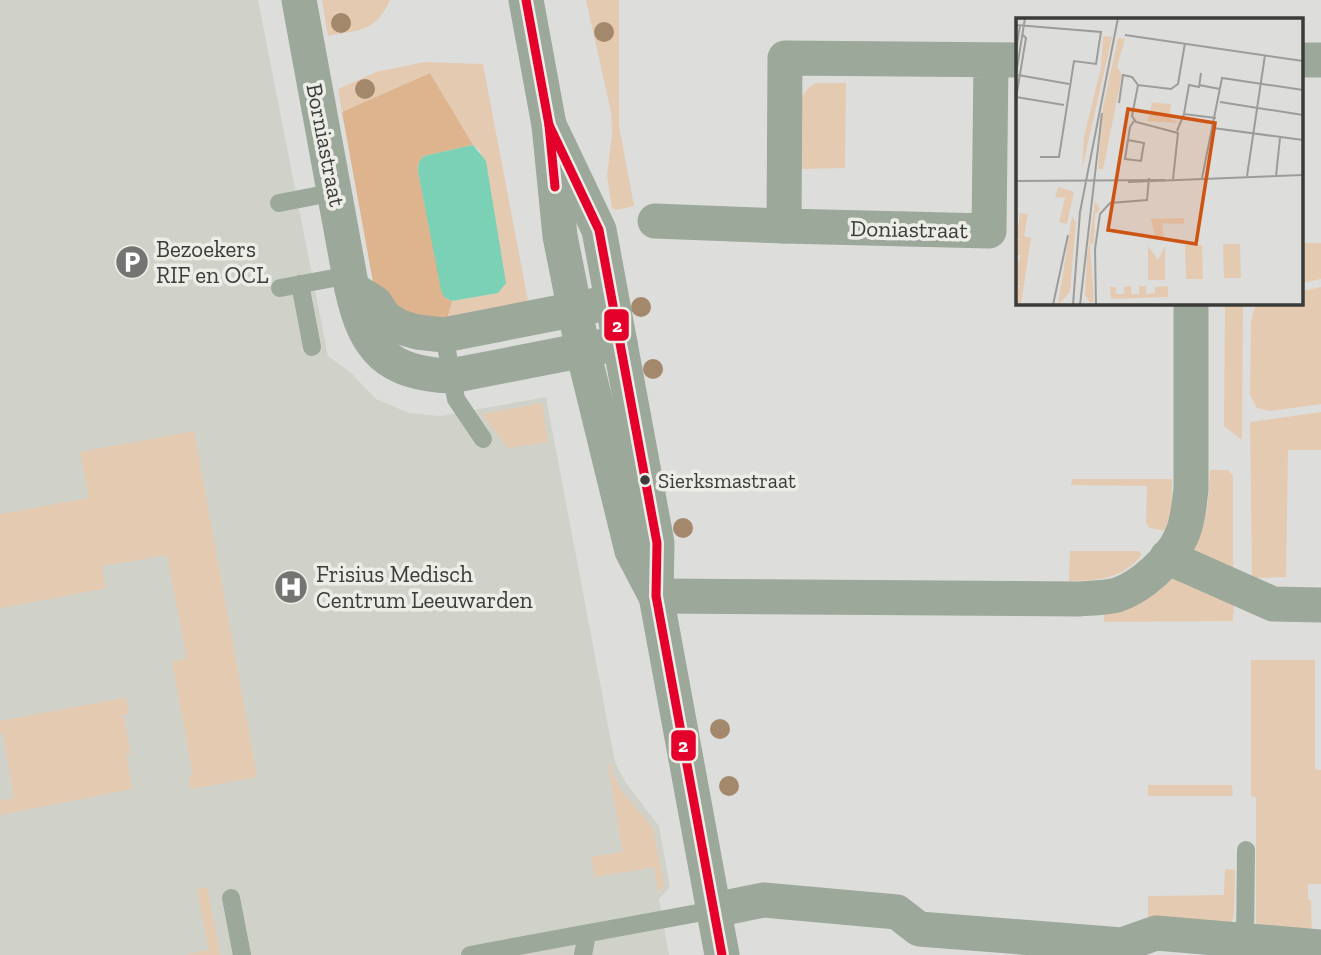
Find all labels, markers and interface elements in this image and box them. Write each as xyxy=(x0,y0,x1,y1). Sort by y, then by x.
inset map xyxy=(1016,18,1304,304)
street label: Borniastraat xyxy=(300,81,352,210)
street label: Doniastraat xyxy=(850,214,969,244)
place label: Bezoekers RIF en OCL xyxy=(156,235,269,289)
parking icon: Bezoekers RIF en OCL xyxy=(113,243,151,281)
line badge: 2 xyxy=(603,308,630,342)
text: 2 xyxy=(612,314,622,337)
place label: Sierksmastraat xyxy=(658,468,796,493)
marker: Sierksmastraat xyxy=(638,473,652,487)
place label: Frisius Medisch Centrum Leeuwarden xyxy=(316,560,533,614)
hospital icon: Frisius Medisch Centrum Leeuwarden xyxy=(272,568,310,606)
line badge: 2 xyxy=(670,729,697,762)
text: 2 xyxy=(678,734,688,757)

